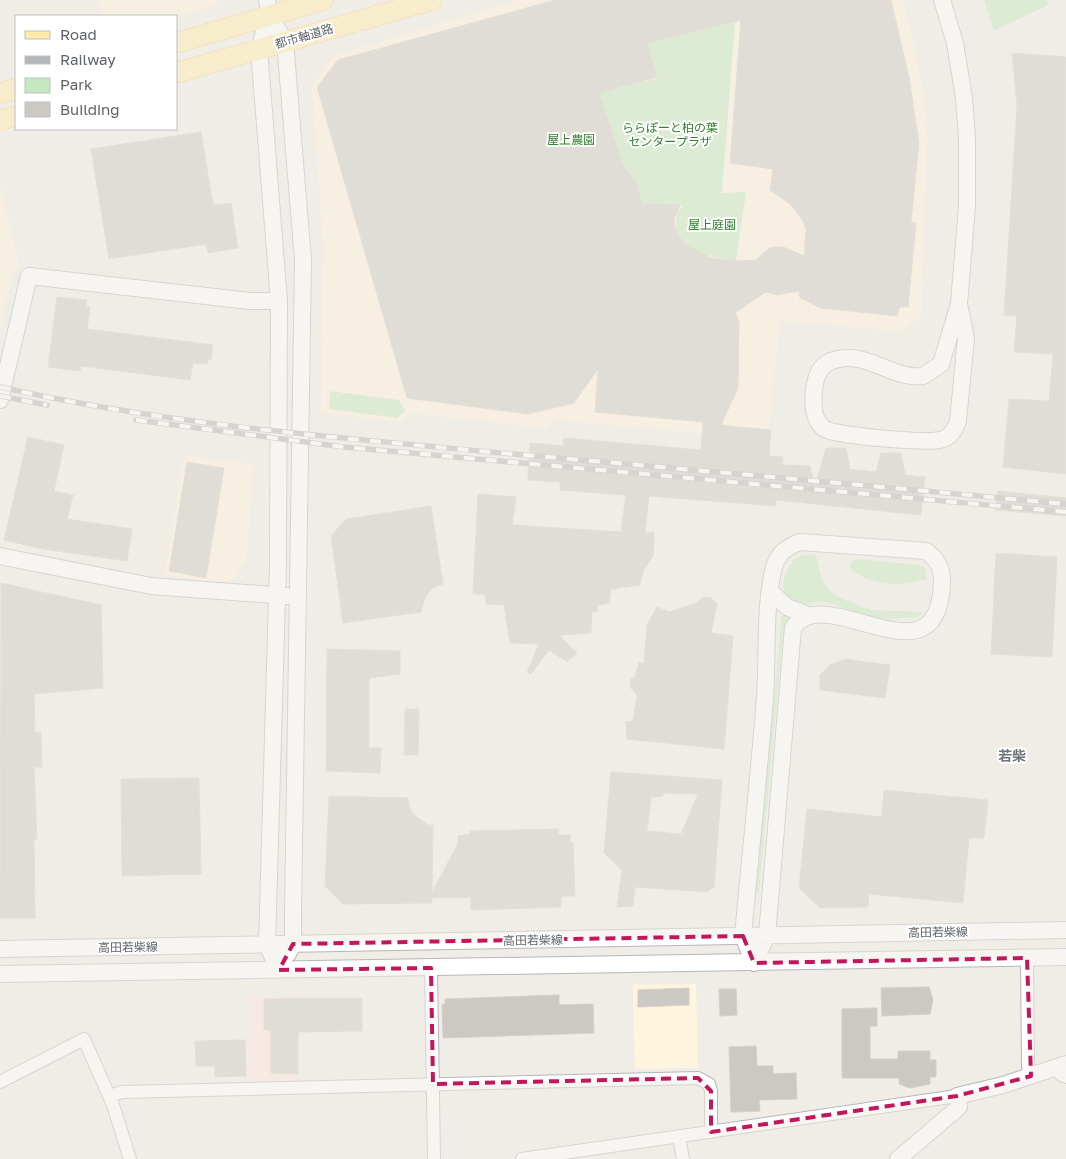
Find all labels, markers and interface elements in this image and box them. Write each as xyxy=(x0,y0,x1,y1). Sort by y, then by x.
legend xyxy=(15,15,178,130)
street label: 都市軸道路 xyxy=(273,21,335,51)
text: Road xyxy=(60,25,97,43)
text: Railway xyxy=(60,50,116,68)
text: Park xyxy=(60,75,93,93)
text: Building xyxy=(60,100,120,118)
park label: ららぽーと柏の葉 センタープラザ xyxy=(622,120,718,149)
park label: 屋上農園 xyxy=(547,132,595,147)
park label: 屋上庭園 xyxy=(688,217,736,232)
district label: 若柴 xyxy=(998,747,1026,764)
street label: 高田若柴線 xyxy=(908,924,968,940)
street label: 高田若柴線 xyxy=(503,932,563,948)
street label: 高田若柴線 xyxy=(98,939,158,955)

